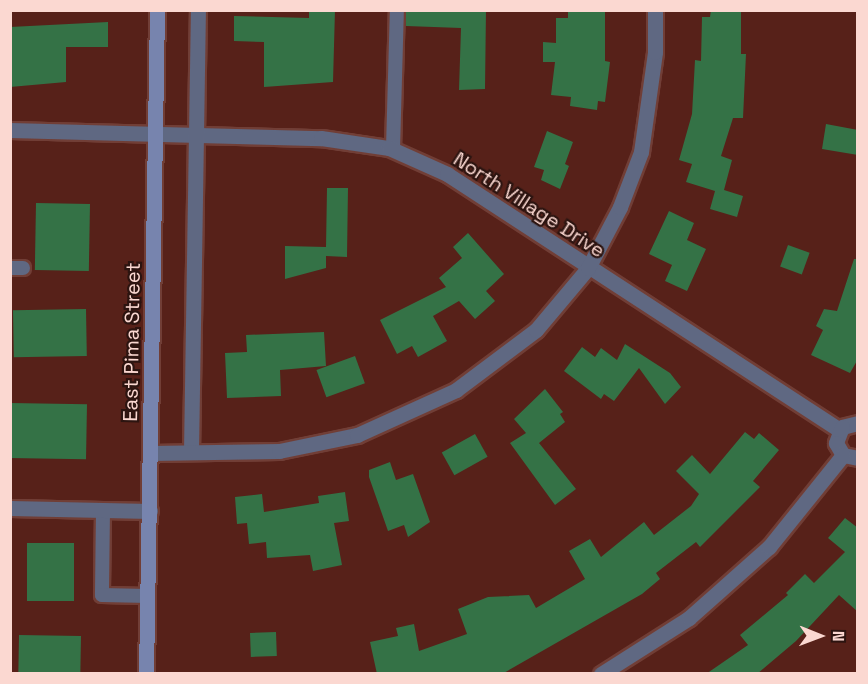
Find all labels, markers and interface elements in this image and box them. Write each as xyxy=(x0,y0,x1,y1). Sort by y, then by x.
street label: North Village Drive xyxy=(449,147,609,263)
street label: East Pima Street xyxy=(119,262,145,422)
north arrow xyxy=(790,606,850,666)
text: N xyxy=(828,631,849,642)

